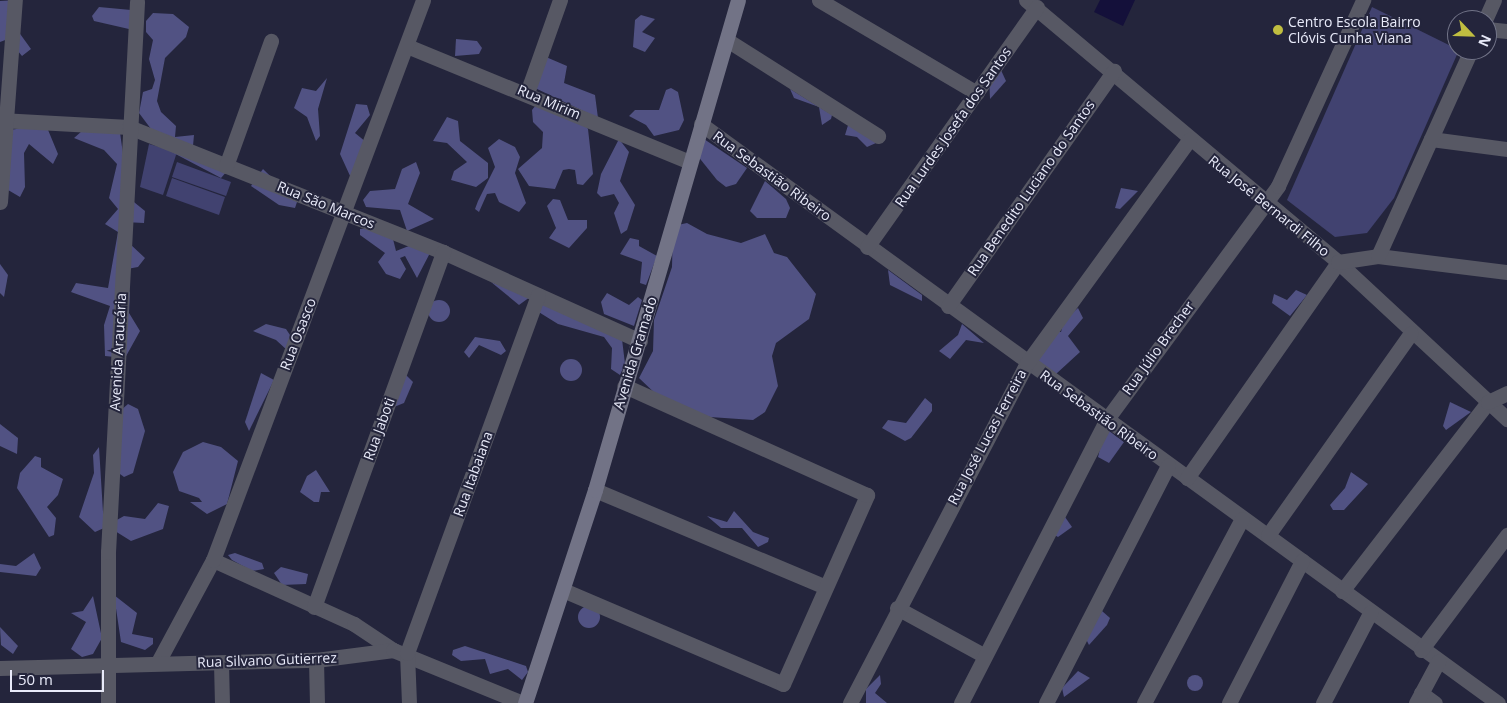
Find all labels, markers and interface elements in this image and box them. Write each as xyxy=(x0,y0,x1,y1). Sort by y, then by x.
north arrow xyxy=(1447,10,1497,60)
place label: Centro Escola Bairro Clóvis Cunha Viana xyxy=(1288,14,1421,46)
marker: Centro Escola Bairro Clóvis Cunha Viana xyxy=(1272,24,1284,36)
text: N xyxy=(1474,32,1496,50)
street label: Rua Lurdes Josefa dos Santos xyxy=(891,44,1015,210)
street label: Rua Mirim xyxy=(515,81,583,123)
street label: Rua Benedito Luciano do Santos xyxy=(964,97,1098,279)
street label: Rua Sebastião Ribeiro xyxy=(710,128,834,224)
street label: Rua José Bernardi Filho xyxy=(1205,152,1333,260)
street label: Rua São Marcos xyxy=(275,178,377,232)
street label: Avenida Araucária xyxy=(107,293,129,411)
street label: Avenida Gramado xyxy=(610,294,660,412)
street label: Rua Osasco xyxy=(277,296,319,372)
street label: Rua Júlio Brecher xyxy=(1118,298,1198,398)
street label: Rua José Lucas Ferreira xyxy=(944,366,1030,508)
street label: Rua Sebastião Ribeiro xyxy=(1037,367,1161,463)
street label: Rua Jaboti xyxy=(360,395,398,463)
street label: Rua Itabaiana xyxy=(450,429,496,519)
street label: Rua Silvano Gutierrez xyxy=(197,649,337,671)
scale bar xyxy=(12,660,106,692)
text: 50 m xyxy=(18,669,53,689)

